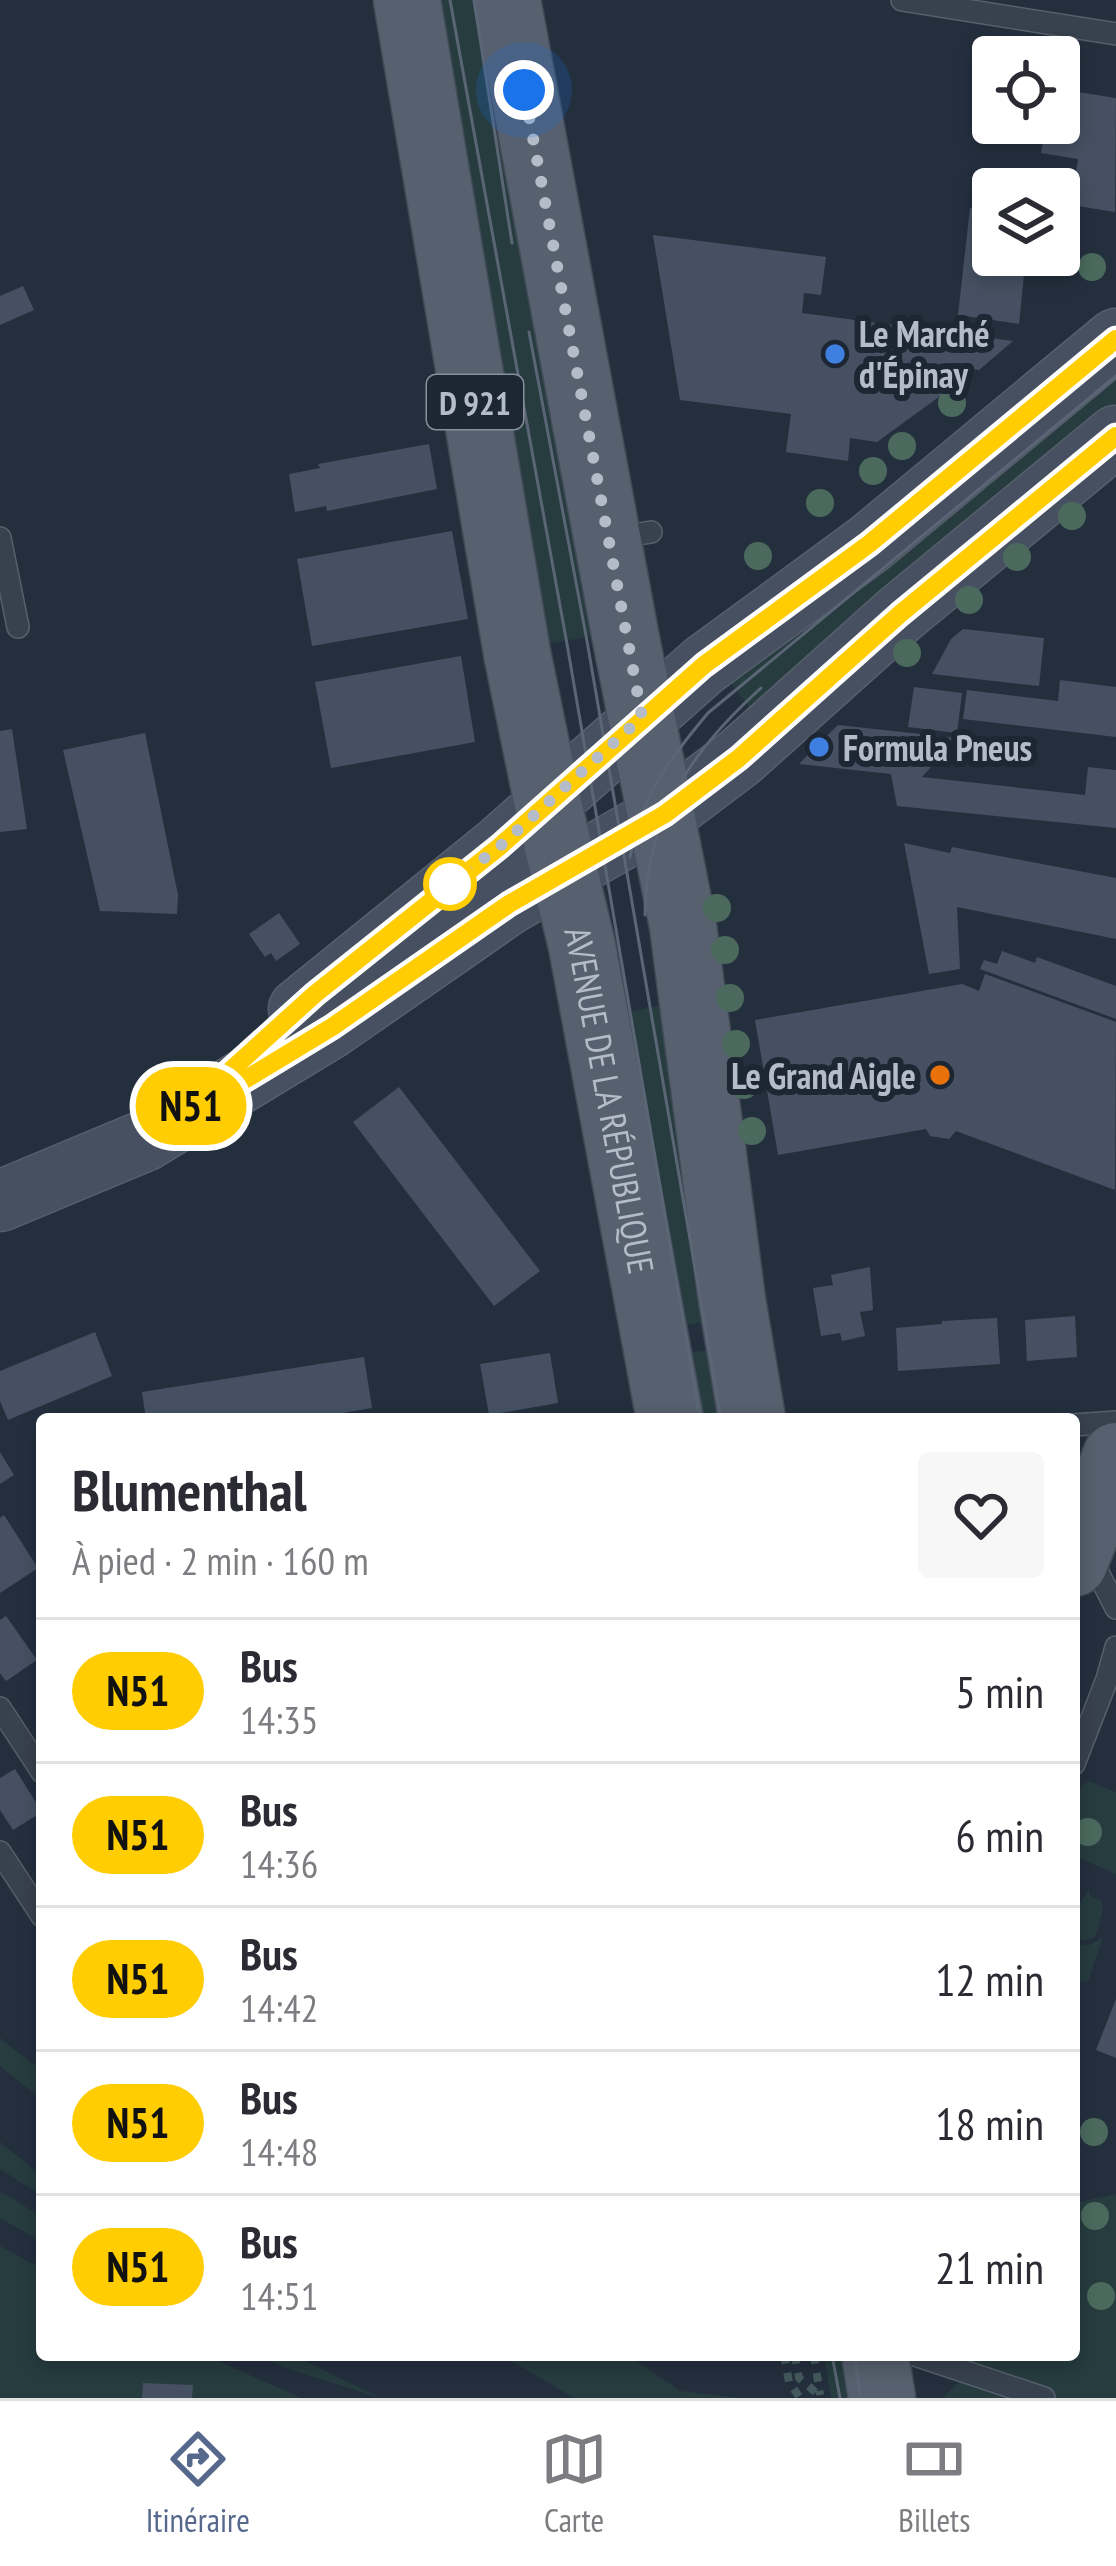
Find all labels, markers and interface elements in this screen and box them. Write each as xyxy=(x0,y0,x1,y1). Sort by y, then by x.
map controls xyxy=(972,36,1080,276)
button: locate xyxy=(972,36,1080,144)
your location xyxy=(494,60,554,120)
button: layers xyxy=(972,168,1080,276)
place label: Le Marché d'Épinay xyxy=(859,310,990,398)
marker: Le Marché d'Épinay xyxy=(822,341,848,367)
road number: D 921 xyxy=(427,375,523,429)
place label: Formula Pneus xyxy=(843,724,1032,771)
marker: Formula Pneus xyxy=(806,734,832,760)
unlabelled marker xyxy=(425,859,475,909)
street label: AVENUE DE LA RÉPUBLIQUE xyxy=(555,922,666,1277)
place label: Le Grand Aigle xyxy=(731,1052,916,1099)
marker: Le Grand Aigle xyxy=(927,1062,953,1088)
line badge: N51 xyxy=(122,1067,260,1145)
text: N51 xyxy=(160,1078,222,1133)
button: heart xyxy=(918,1452,1044,1578)
text: Blumenthal xyxy=(72,1453,307,1527)
text: À pied · 2 min · 160 m xyxy=(72,1535,369,1586)
text: Bus xyxy=(240,1636,298,1694)
text: 5 min xyxy=(955,1662,1044,1720)
text: N51 xyxy=(107,1663,169,1718)
text: 14:35 xyxy=(240,1694,318,1745)
text: Bus xyxy=(240,1780,298,1838)
text: 6 min xyxy=(955,1806,1044,1864)
text: N51 xyxy=(107,1807,169,1862)
text: 14:36 xyxy=(240,1838,318,1889)
text: Bus xyxy=(240,1924,298,1982)
text: 12 min xyxy=(935,1950,1044,2008)
text: N51 xyxy=(107,1951,169,2006)
text: 14:42 xyxy=(240,1982,318,2033)
text: Bus xyxy=(240,2068,298,2126)
text: 18 min xyxy=(935,2094,1044,2152)
text: N51 xyxy=(107,2095,169,2150)
text: 14:48 xyxy=(240,2126,318,2177)
text: Bus xyxy=(240,2212,298,2270)
text: 21 min xyxy=(935,2238,1044,2296)
text: N51 xyxy=(107,2239,169,2294)
text: 14:51 xyxy=(240,2270,318,2321)
tab: Itinéraire xyxy=(146,2426,250,2541)
tab: Carte xyxy=(541,2426,607,2541)
tab: Billets xyxy=(898,2426,970,2541)

